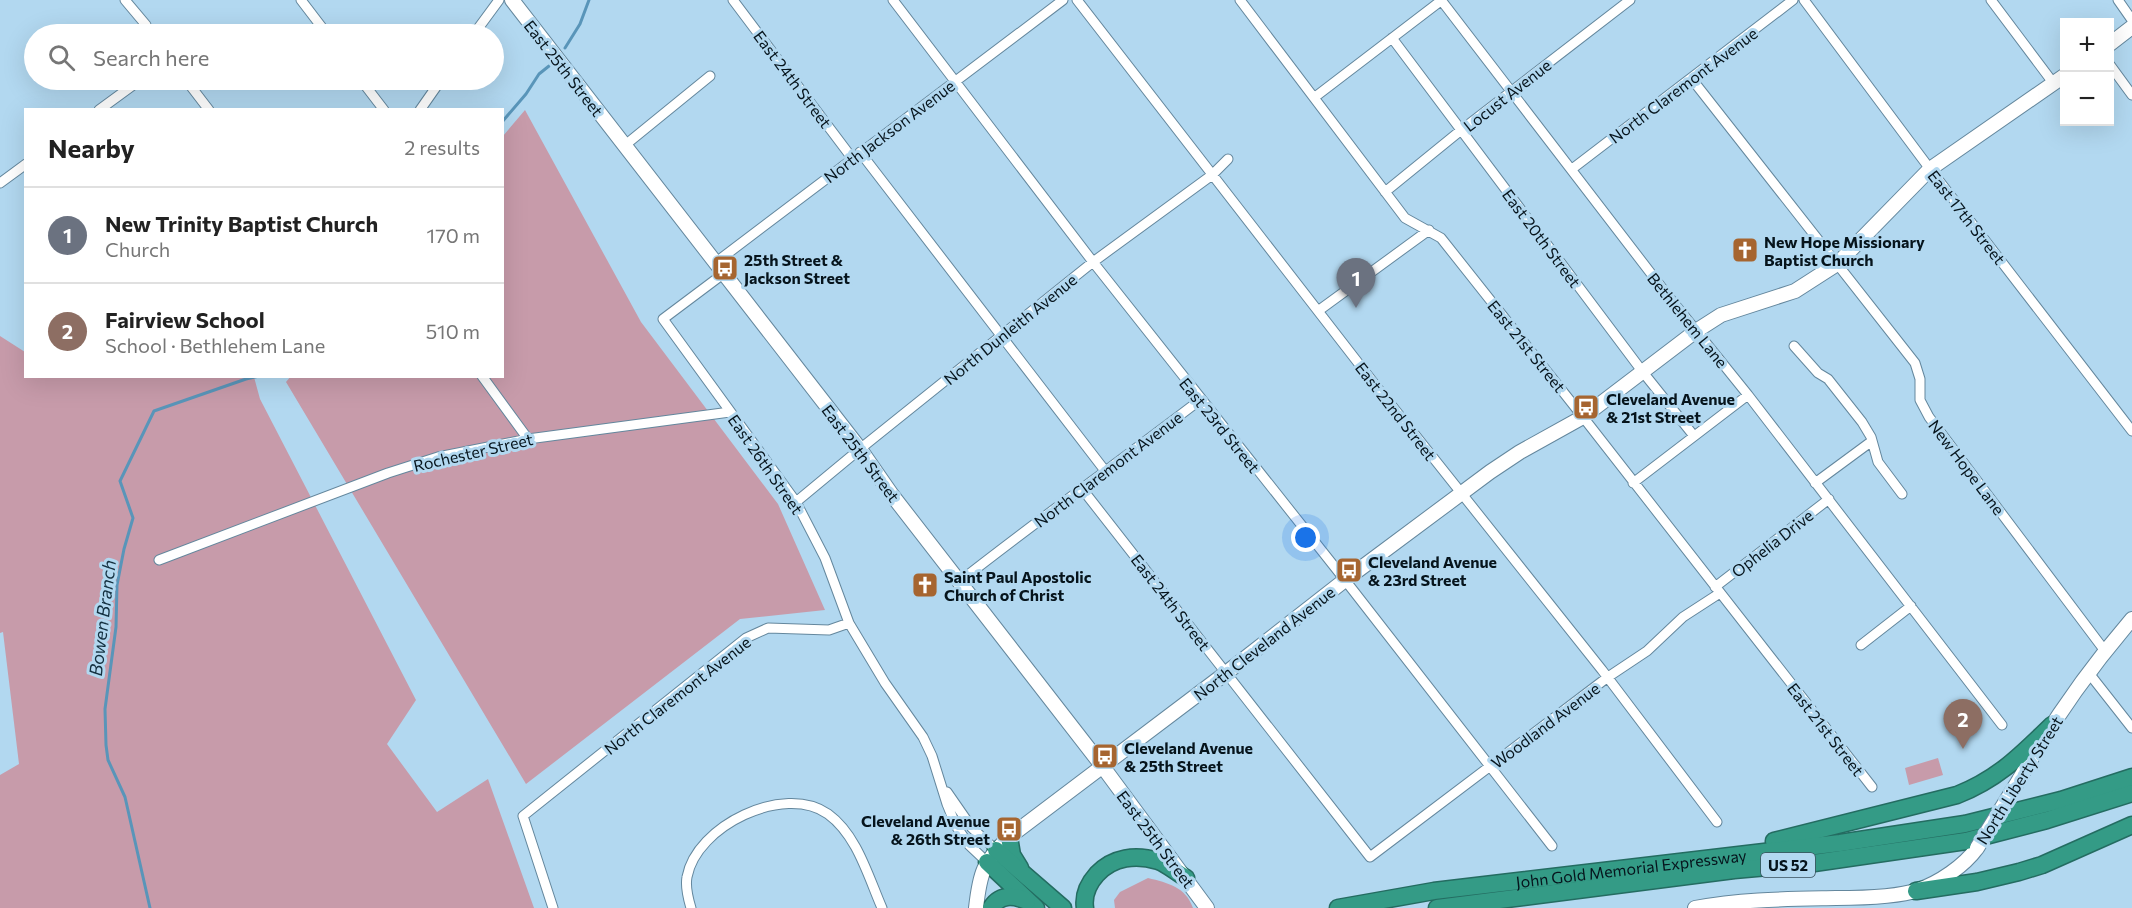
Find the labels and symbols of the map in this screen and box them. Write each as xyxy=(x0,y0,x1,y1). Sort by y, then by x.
street label: East 25th Street xyxy=(521,16,608,120)
street label: North Claremont Avenue xyxy=(1605,23,1761,147)
street label: East 24th Street xyxy=(750,27,836,132)
street label: Locust Avenue xyxy=(1459,55,1555,135)
street label: North Jackson Avenue xyxy=(820,76,958,186)
street label: East 17th Street xyxy=(1924,166,2010,268)
street label: East 20th Street xyxy=(1499,185,1585,291)
place label: New Hope Missionary Baptist Church xyxy=(1764,232,1925,269)
church icon: New Hope Missionary Baptist Church xyxy=(1730,235,1760,265)
place label: 25th Street & Jackson Street xyxy=(744,250,850,287)
bus stop icon: 25th Street & Jackson Street xyxy=(710,253,740,283)
pin: 1 xyxy=(1336,258,1376,308)
street label: Bethlehem Lane xyxy=(1644,269,1732,371)
street label: North Dunleith Avenue xyxy=(940,270,1080,388)
street label: East 21st Street xyxy=(1484,296,1570,396)
street label: East 22nd Street xyxy=(1352,358,1440,464)
street label: East 23rd Street xyxy=(1176,374,1264,477)
place label: Cleveland Avenue & 21st Street xyxy=(1606,389,1735,426)
bus stop icon: Cleveland Avenue & 21st Street xyxy=(1571,392,1601,422)
street label: East 25th Street xyxy=(818,401,904,506)
street label: North Claremont Avenue xyxy=(1030,407,1186,531)
street label: East 26th Street xyxy=(725,411,808,518)
street label: New Hope Lane xyxy=(1925,416,2009,518)
street label: Rochester Street xyxy=(411,429,535,475)
street label: Ophelia Drive xyxy=(1727,505,1817,581)
your location xyxy=(1291,523,1320,552)
street label: East 24th Street xyxy=(1128,550,1215,654)
place label: Cleveland Avenue & 23rd Street xyxy=(1368,552,1497,589)
bus stop icon: Cleveland Avenue & 23rd Street xyxy=(1334,555,1364,585)
water label: Bowen Branch xyxy=(84,559,120,677)
place label: Saint Paul Apostolic Church of Christ xyxy=(944,567,1092,604)
church icon: Saint Paul Apostolic Church of Christ xyxy=(910,570,940,600)
street label: North Cleveland Avenue xyxy=(1190,582,1338,704)
street label: North Claremont Avenue xyxy=(600,632,754,758)
street label: Woodland Avenue xyxy=(1487,678,1603,772)
street label: East 21st Street xyxy=(1784,679,1868,780)
pin: 2 xyxy=(1944,700,1982,749)
street label: North Liberty Street xyxy=(1972,712,2066,848)
place label: Cleveland Avenue & 25th Street xyxy=(1124,738,1253,775)
bus stop icon: Cleveland Avenue & 25th Street xyxy=(1090,741,1120,771)
street label: East 25th Street xyxy=(1113,787,1199,892)
place label: Cleveland Avenue & 26th Street xyxy=(861,811,990,848)
bus stop icon: Cleveland Avenue & 26th Street xyxy=(994,814,1024,844)
street label: John Gold Memorial Expressway xyxy=(1515,845,1748,891)
road number: US 52 xyxy=(1761,853,1815,877)

